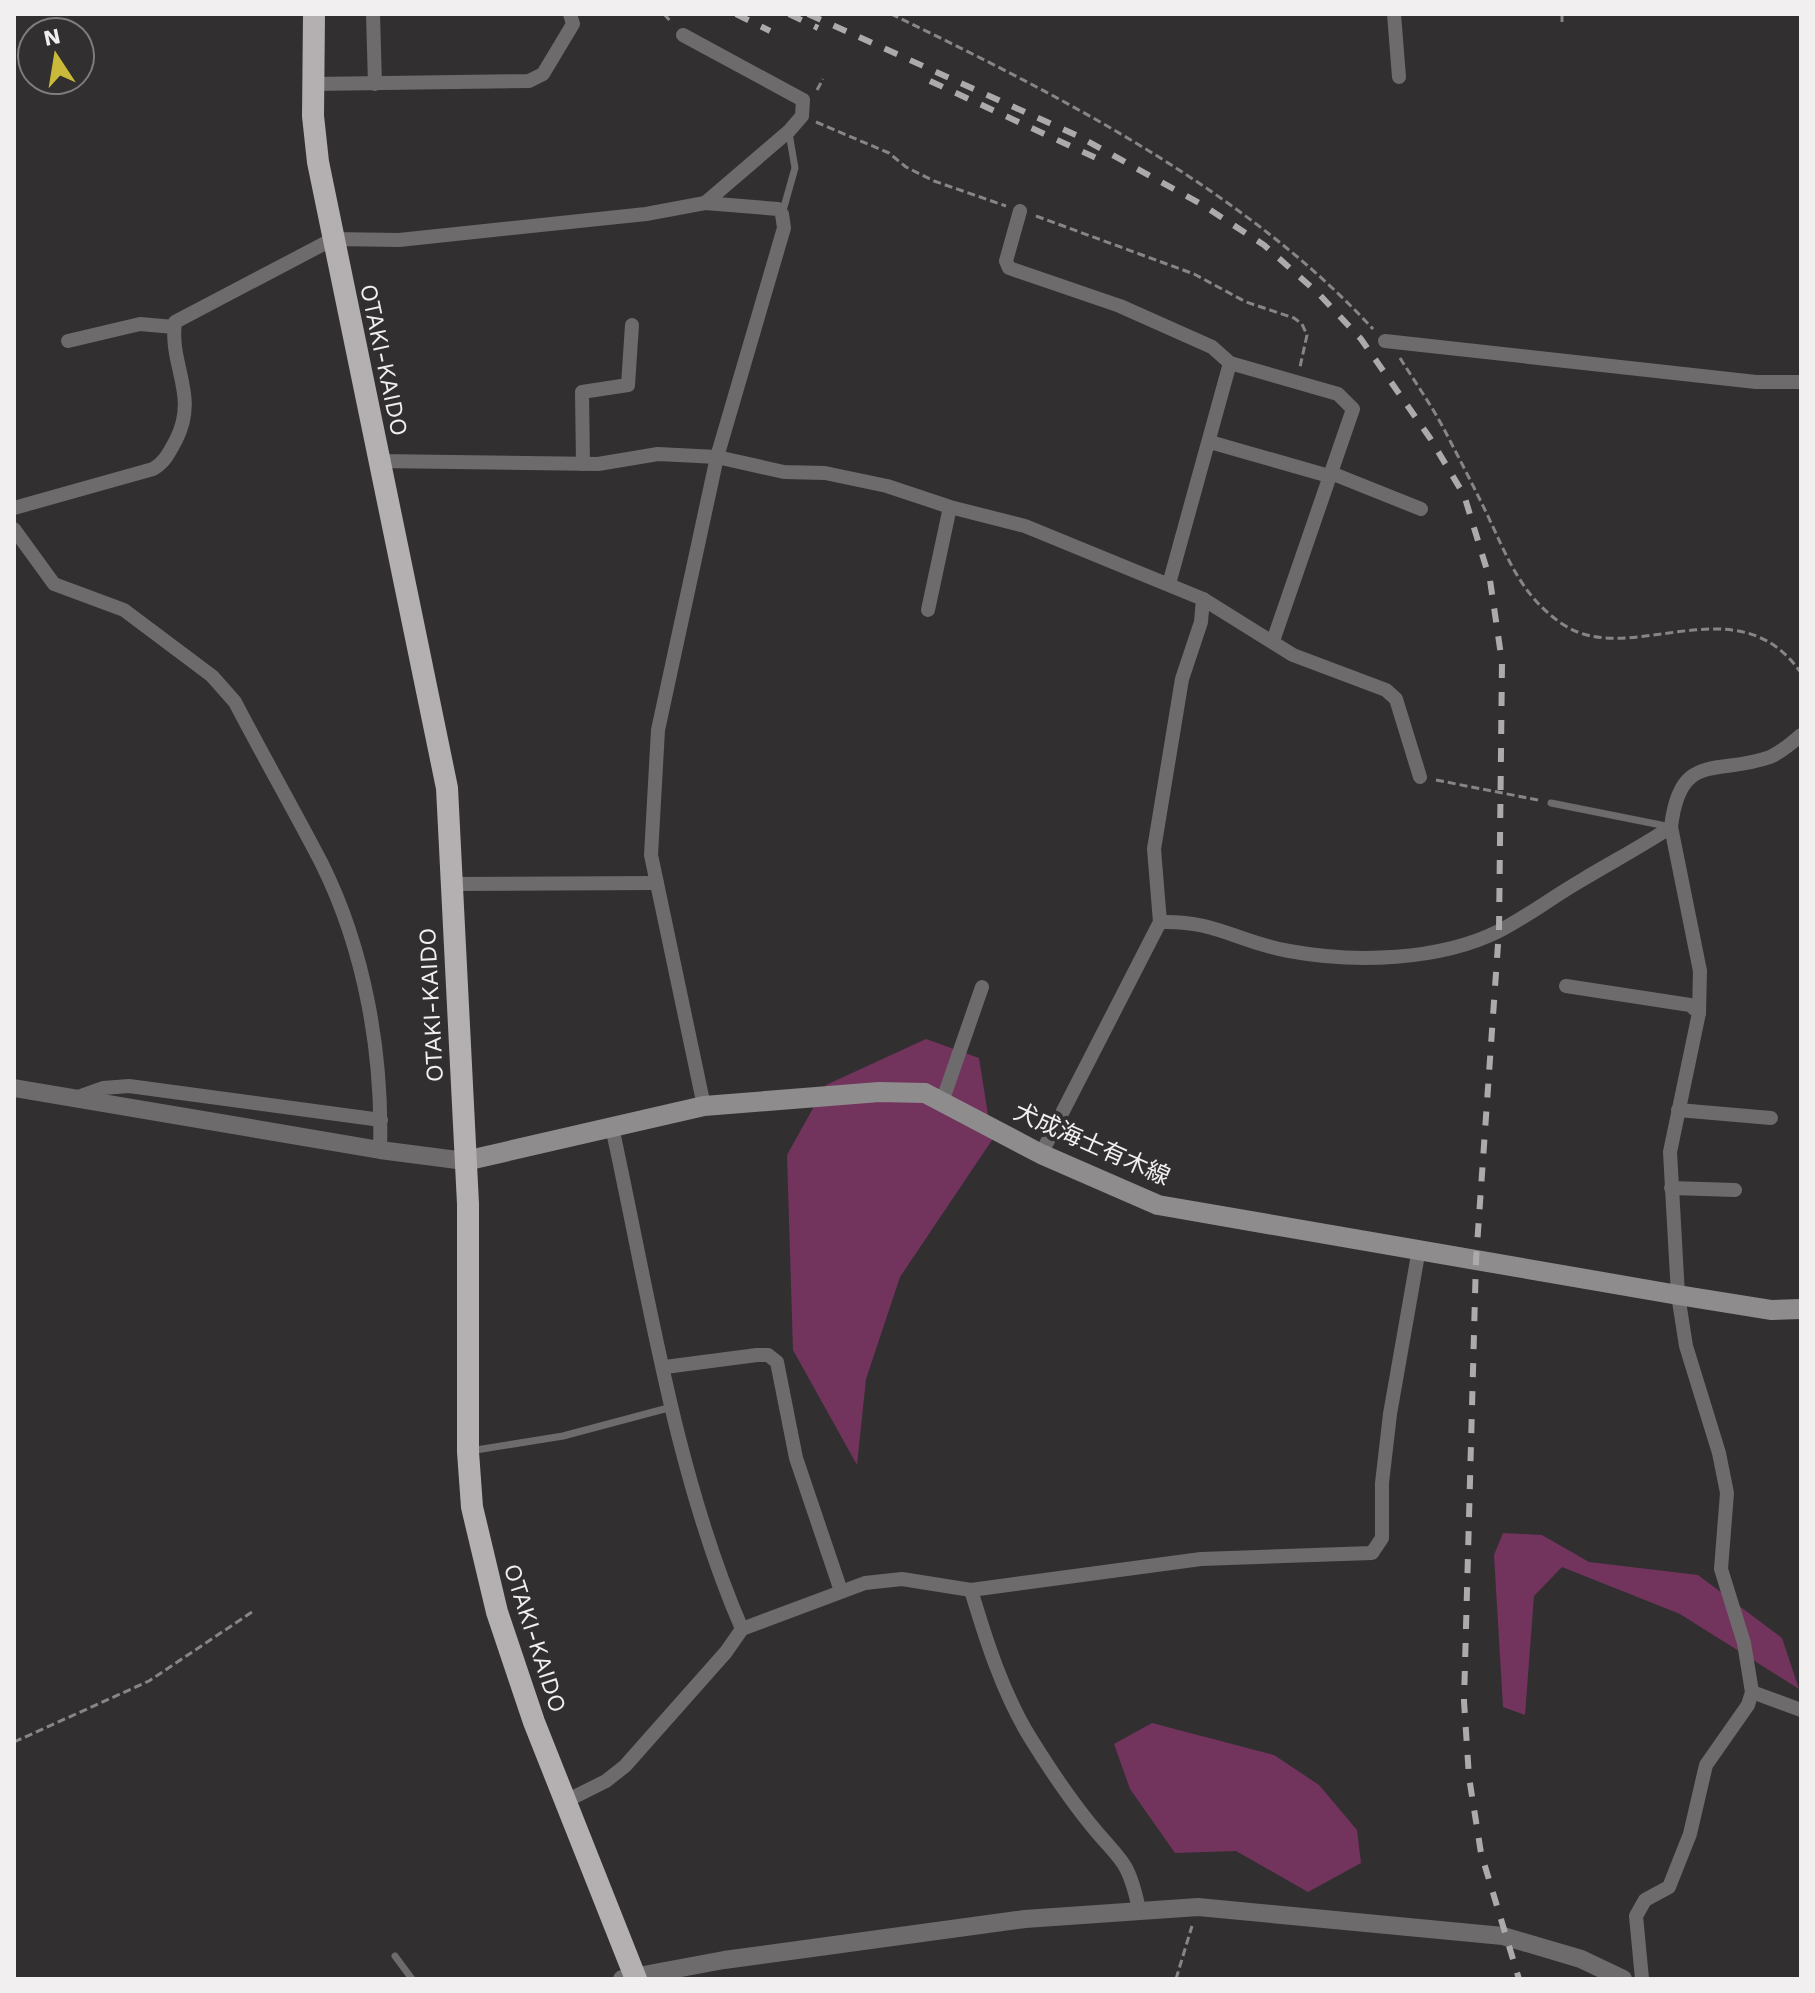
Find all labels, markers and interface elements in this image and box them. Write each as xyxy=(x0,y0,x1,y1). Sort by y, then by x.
north arrow xyxy=(16,16,96,96)
text: N xyxy=(41,23,63,51)
street label: OTAKI-KAIDO xyxy=(354,281,414,439)
street label: OTAKI-KAIDO xyxy=(413,927,449,1083)
street label: 犬成海士有木線 xyxy=(1010,1097,1174,1191)
street label: OTAKI-KAIDO xyxy=(498,1560,572,1716)

